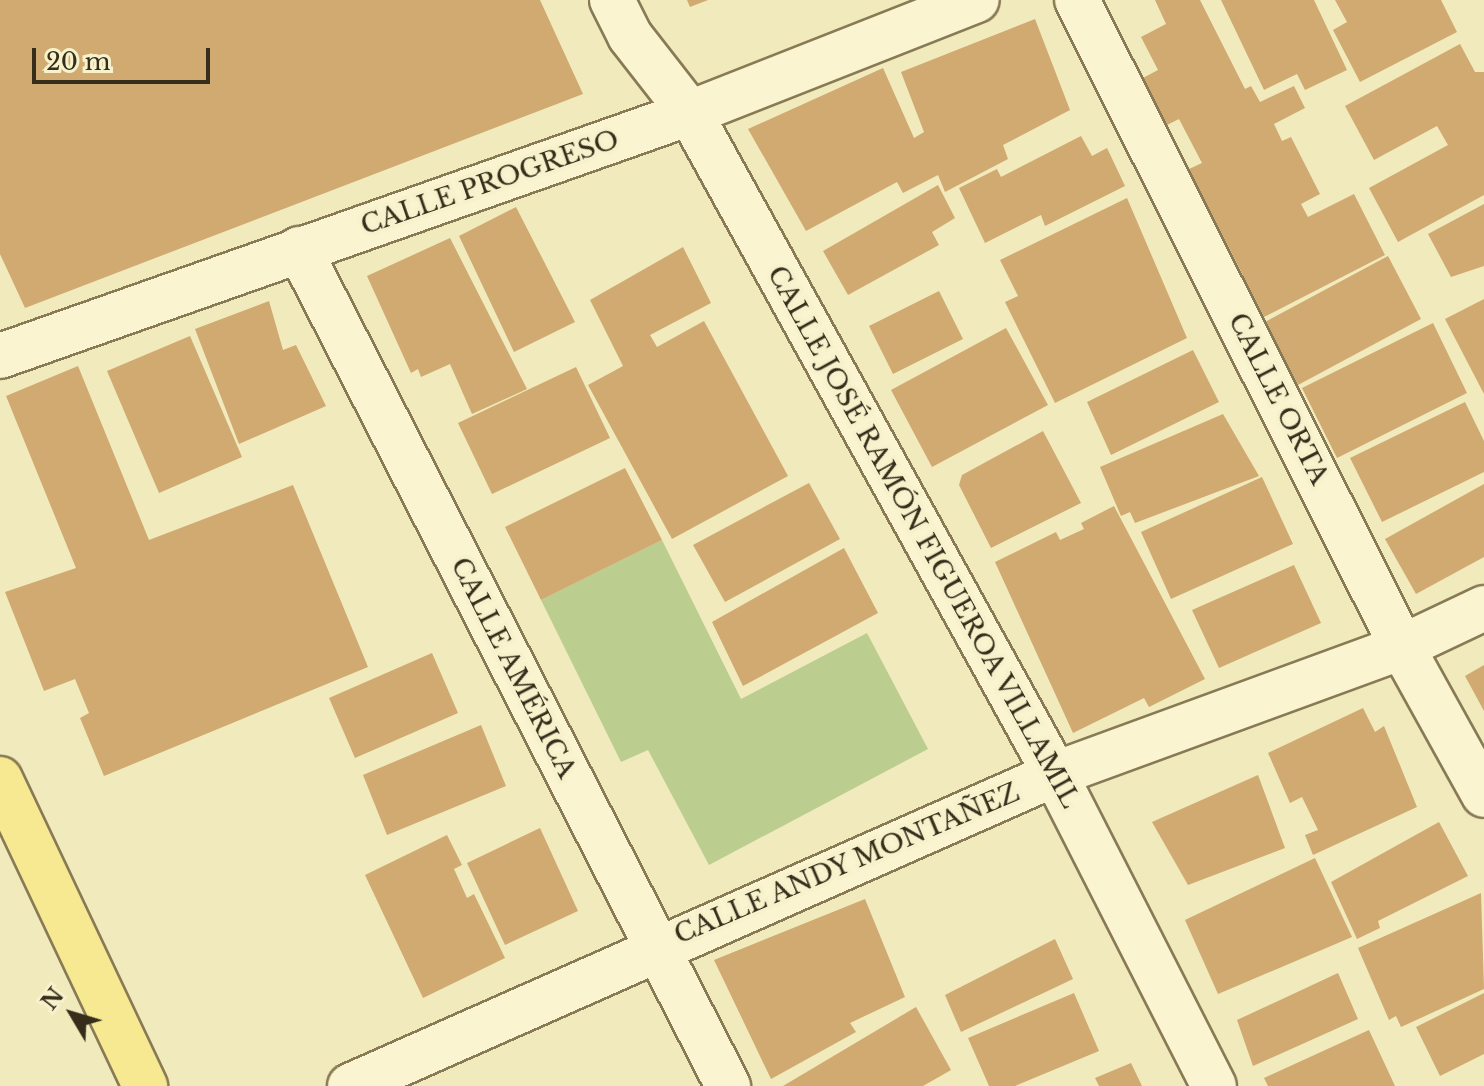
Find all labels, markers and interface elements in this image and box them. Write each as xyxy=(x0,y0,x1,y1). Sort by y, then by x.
scale bar xyxy=(36,32,214,82)
text: 20 m xyxy=(46,47,111,76)
street label: CALLE PROGRESO xyxy=(357,124,623,242)
street label: CALLE JOSÉ RAMÓN FIGUEROA VILLAMIL xyxy=(760,260,1086,814)
street label: CALLE ORTA xyxy=(1221,308,1335,490)
street label: CALLE AMÉRICA xyxy=(444,552,582,784)
street label: CALLE ANDY MONTAÑEZ xyxy=(669,777,1025,951)
north arrow xyxy=(32,974,112,1054)
text: N xyxy=(36,982,70,1015)

